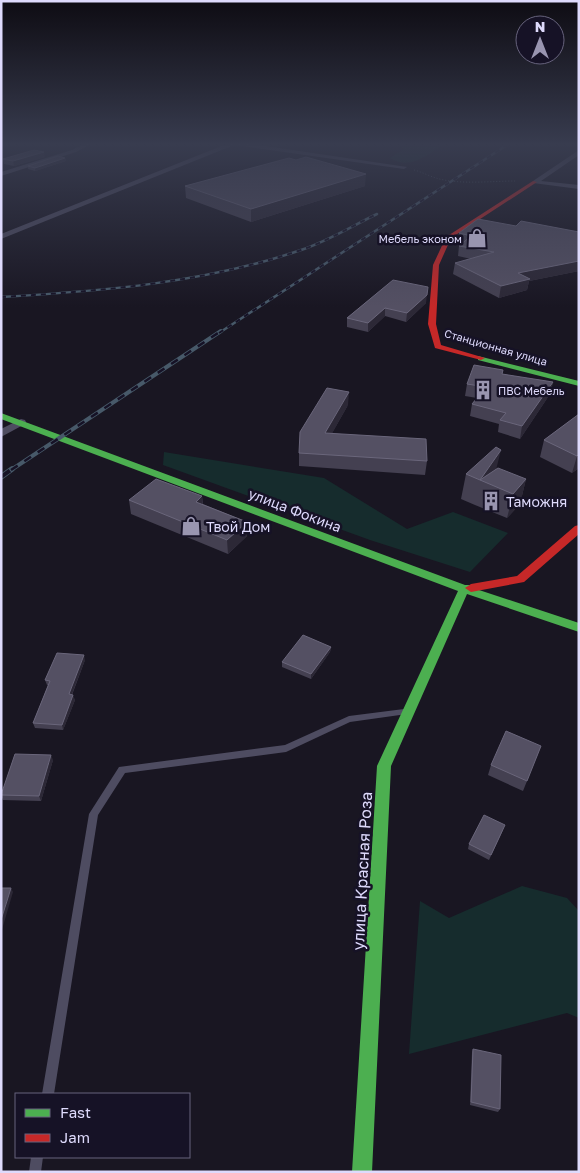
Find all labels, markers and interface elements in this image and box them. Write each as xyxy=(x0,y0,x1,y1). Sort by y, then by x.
north arrow xyxy=(515,15,565,65)
text: N xyxy=(535,18,545,35)
shop icon: Мебель эконом xyxy=(466,227,488,249)
place label: Мебель эконом xyxy=(378,232,462,245)
street label: Станционная улица xyxy=(443,326,549,368)
building icon: ПВС Мебель xyxy=(472,379,494,401)
place label: ПВС Мебель xyxy=(498,384,565,397)
street label: улица Фокина xyxy=(246,485,344,535)
building icon: Таможня xyxy=(480,490,502,512)
place label: Таможня xyxy=(506,493,567,510)
shop icon: Твой Дом xyxy=(180,515,202,537)
place label: Твой Дом xyxy=(206,518,270,535)
street label: улица Красная Роза xyxy=(348,791,376,951)
legend xyxy=(15,1093,190,1158)
text: Fast xyxy=(60,1103,91,1121)
text: Jam xyxy=(60,1128,90,1146)

